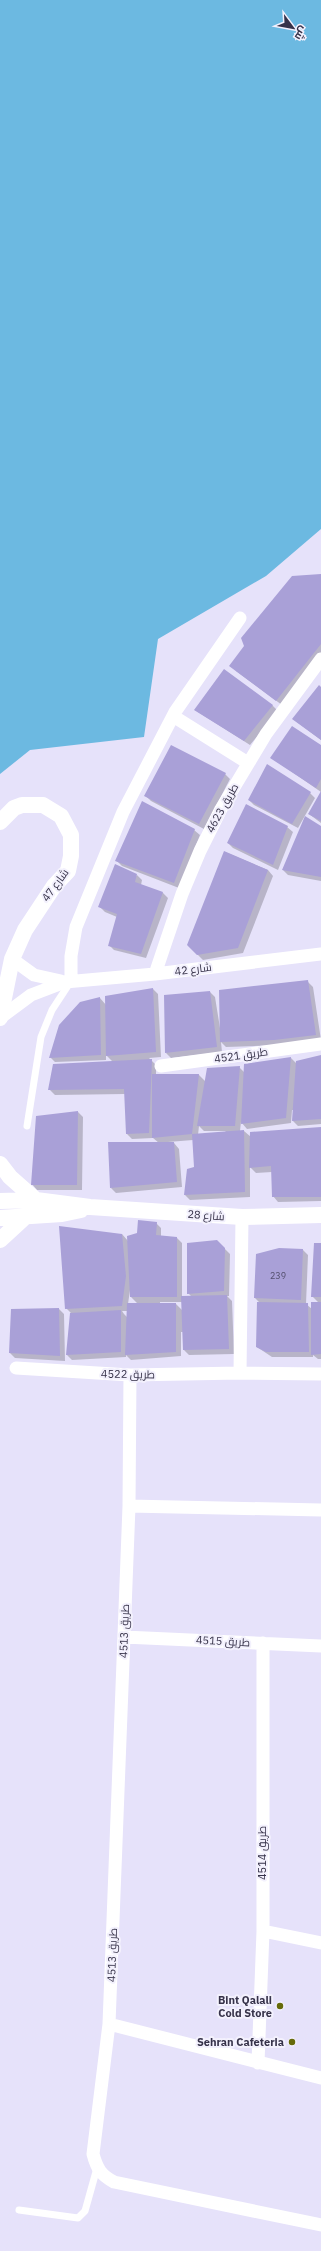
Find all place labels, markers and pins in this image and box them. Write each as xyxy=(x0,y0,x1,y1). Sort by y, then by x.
place label: Bint Qalali Cold Store xyxy=(218,1993,272,2020)
marker: Bint Qalali Cold Store xyxy=(275,2001,285,2011)
place label: Sehran Cafeteria xyxy=(197,2035,284,2049)
marker: Sehran Cafeteria xyxy=(287,2037,297,2047)

